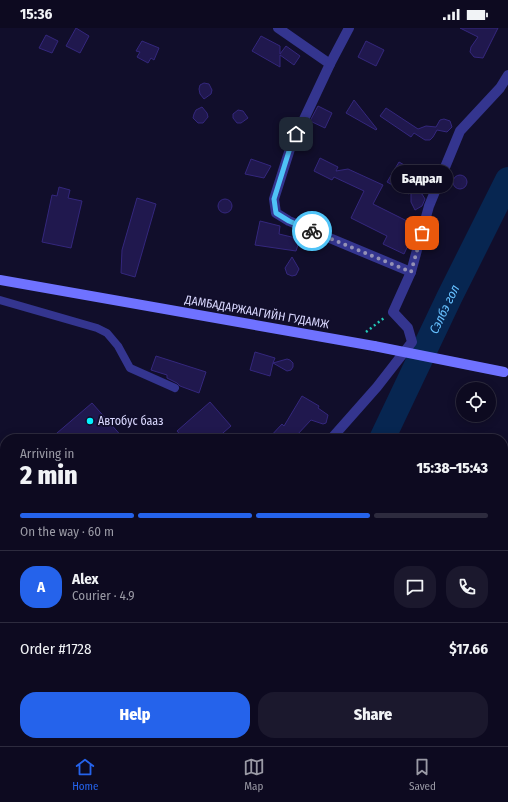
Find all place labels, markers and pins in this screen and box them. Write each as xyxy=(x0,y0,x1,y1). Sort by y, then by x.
pin xyxy=(279,117,313,151)
callout: Бадрал xyxy=(391,165,453,193)
pin xyxy=(405,216,439,250)
place label: Автобус бааз xyxy=(98,414,164,428)
marker: Автобус бааз xyxy=(85,416,95,426)

